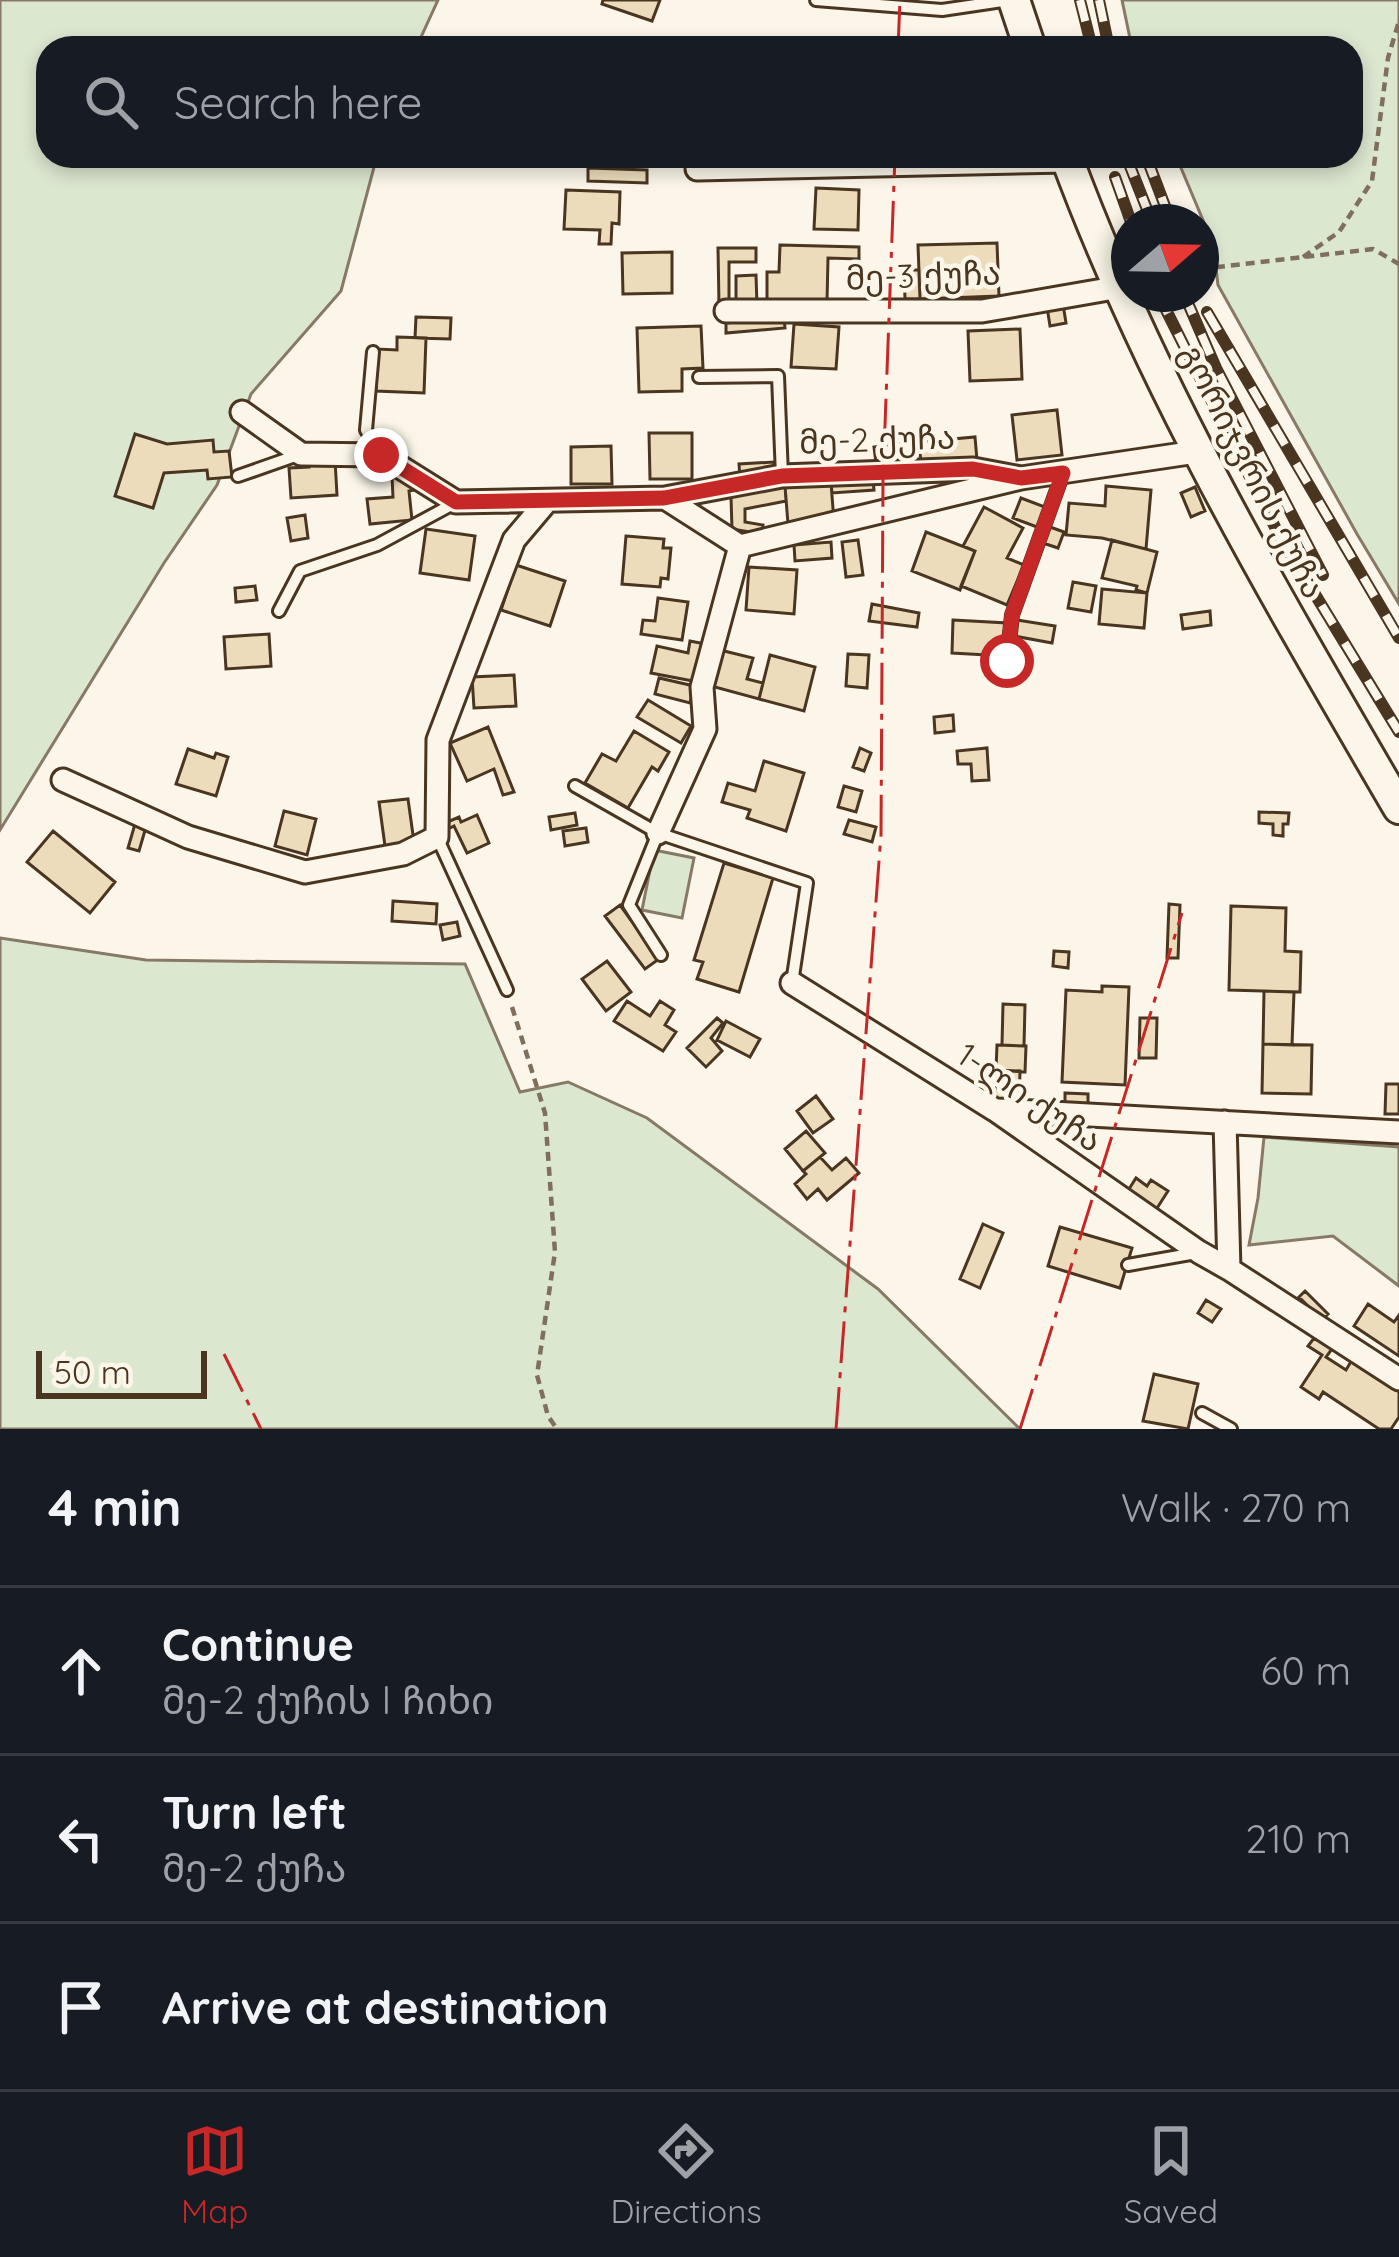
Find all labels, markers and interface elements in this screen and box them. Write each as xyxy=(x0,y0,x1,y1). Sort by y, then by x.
search box xyxy=(36,36,1363,168)
icon: search xyxy=(78,69,144,135)
text: Search here xyxy=(174,74,422,130)
north arrow xyxy=(1111,204,1219,312)
street label: მე-3 ქუჩა xyxy=(845,251,1001,298)
street label: გორიჯვრის ქუჩა xyxy=(1172,337,1335,605)
street label: მე-2 ქუჩა xyxy=(798,415,956,462)
route end xyxy=(354,428,408,482)
route start xyxy=(980,634,1034,688)
street label: 1-ლი ქუჩა xyxy=(949,1033,1111,1161)
scale bar xyxy=(36,1345,207,1398)
text: 50 m xyxy=(54,1351,131,1392)
text: 4 min xyxy=(48,1475,182,1539)
text: Walk · 270 m xyxy=(1121,1483,1351,1532)
text: Continue xyxy=(162,1616,354,1672)
icon: ahead xyxy=(48,1638,114,1704)
text: 60 m xyxy=(1261,1646,1351,1695)
text: მე-2 ქუჩის I ჩიხი xyxy=(162,1675,494,1724)
text: Turn left xyxy=(162,1784,347,1840)
icon: left xyxy=(48,1806,114,1872)
text: 210 m xyxy=(1246,1814,1351,1863)
text: მე-2 ქუჩა xyxy=(162,1843,346,1892)
icon: arrive xyxy=(48,1974,114,2040)
text: Arrive at destination xyxy=(162,1979,608,2035)
tab: Map xyxy=(181,2118,248,2231)
tab: Directions xyxy=(610,2118,762,2231)
tab: Saved xyxy=(1124,2118,1218,2231)

